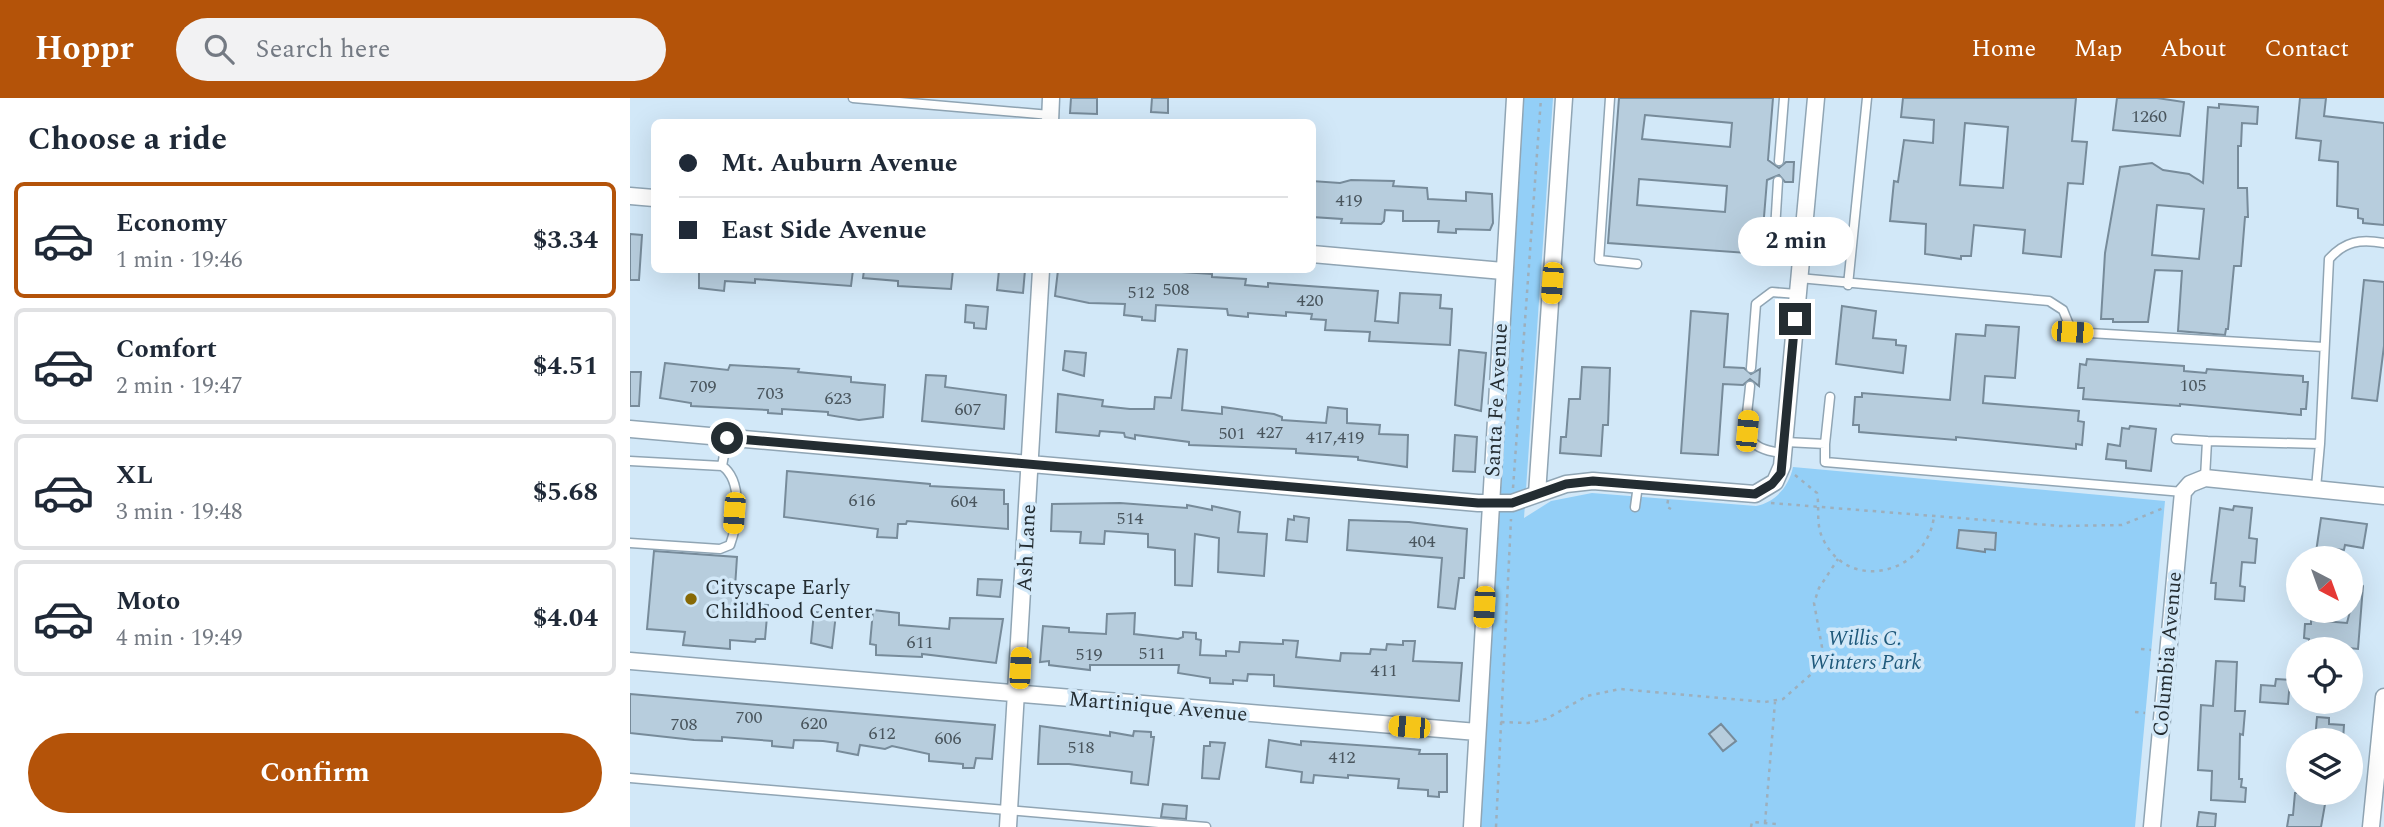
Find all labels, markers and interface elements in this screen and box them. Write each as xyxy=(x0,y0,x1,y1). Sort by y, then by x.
search box xyxy=(176,18,666,81)
text: Hoppr xyxy=(35,24,134,74)
text: Search here xyxy=(256,29,390,69)
icon: search xyxy=(200,30,238,68)
text: Home xyxy=(1971,31,2036,67)
text: Map xyxy=(2074,31,2122,67)
text: About xyxy=(2160,31,2226,67)
text: Contact xyxy=(2264,31,2349,67)
house number: 1260 xyxy=(2131,103,2167,130)
text: Choose a ride xyxy=(28,115,227,164)
text: Mt. Auburn Avenue xyxy=(721,143,958,183)
house number: 419 xyxy=(1336,187,1363,214)
text: Economy xyxy=(116,203,226,243)
icon: car xyxy=(32,209,95,272)
text: East Side Avenue xyxy=(721,210,927,250)
callout: 2 min xyxy=(1737,218,1853,266)
text: $3.34 xyxy=(533,220,598,260)
text: 2 min xyxy=(1765,224,1827,259)
text: 1 min · 19:46 xyxy=(116,243,243,278)
car xyxy=(1541,261,1564,305)
house number: 508 xyxy=(1163,276,1190,303)
house number: 512 xyxy=(1128,279,1155,306)
house number: 420 xyxy=(1297,287,1324,314)
route end xyxy=(1779,303,1811,335)
car xyxy=(2051,320,2094,344)
street label: Santa Fe Avenue xyxy=(1477,322,1517,478)
text: Comfort xyxy=(116,329,217,369)
icon: car xyxy=(32,335,95,398)
text: $4.51 xyxy=(533,346,598,386)
text: 2 min · 19:47 xyxy=(116,369,243,404)
house number: 105 xyxy=(2180,372,2207,399)
house number: 709 xyxy=(690,373,717,400)
house number: 703 xyxy=(757,380,784,407)
house number: 623 xyxy=(825,385,852,412)
house number: 607 xyxy=(955,396,982,423)
car xyxy=(1735,409,1760,453)
house number: 427 xyxy=(1257,419,1284,446)
house number: 501 xyxy=(1219,420,1246,447)
route start xyxy=(711,422,743,454)
house number: 417,419 xyxy=(1306,424,1364,451)
text: XL xyxy=(116,455,153,495)
icon: car xyxy=(32,461,95,524)
text: $5.68 xyxy=(533,472,598,512)
house number: 616 xyxy=(849,487,876,514)
house number: 604 xyxy=(951,488,978,515)
car xyxy=(723,491,746,535)
text: 3 min · 19:48 xyxy=(116,495,243,530)
street label: Ash Lane xyxy=(1009,503,1045,593)
house number: 514 xyxy=(1117,505,1144,532)
house number: 404 xyxy=(1409,528,1436,555)
north arrow xyxy=(2286,546,2362,623)
map controls xyxy=(2286,546,2363,805)
street label: Columbia Avenue xyxy=(2145,570,2191,738)
place label: Cityscape Early Childhood Center xyxy=(705,572,873,628)
text: Moto xyxy=(116,581,180,621)
car xyxy=(1473,585,1496,629)
icon: car xyxy=(32,587,95,650)
marker: Cityscape Early Childhood Center xyxy=(683,591,699,607)
text: $4.04 xyxy=(533,598,598,638)
text: 4 min · 19:49 xyxy=(116,621,243,656)
park label: Willis C. Winters Park xyxy=(1809,623,1921,679)
house number: 611 xyxy=(907,629,934,656)
button: locate xyxy=(2286,637,2363,714)
house number: 511 xyxy=(1139,640,1166,667)
house number: 519 xyxy=(1076,641,1103,668)
car xyxy=(1009,646,1032,690)
house number: 411 xyxy=(1371,657,1398,684)
street label: Martinique Avenue xyxy=(1067,683,1249,731)
house number: 700 xyxy=(736,704,763,731)
house number: 620 xyxy=(801,710,828,737)
house number: 708 xyxy=(671,711,698,738)
car xyxy=(1388,715,1431,739)
house number: 612 xyxy=(869,720,896,747)
house number: 606 xyxy=(935,725,962,752)
button: layers xyxy=(2286,728,2363,805)
button: Confirm xyxy=(28,733,602,813)
house number: 518 xyxy=(1068,734,1095,761)
house number: 412 xyxy=(1329,744,1356,771)

